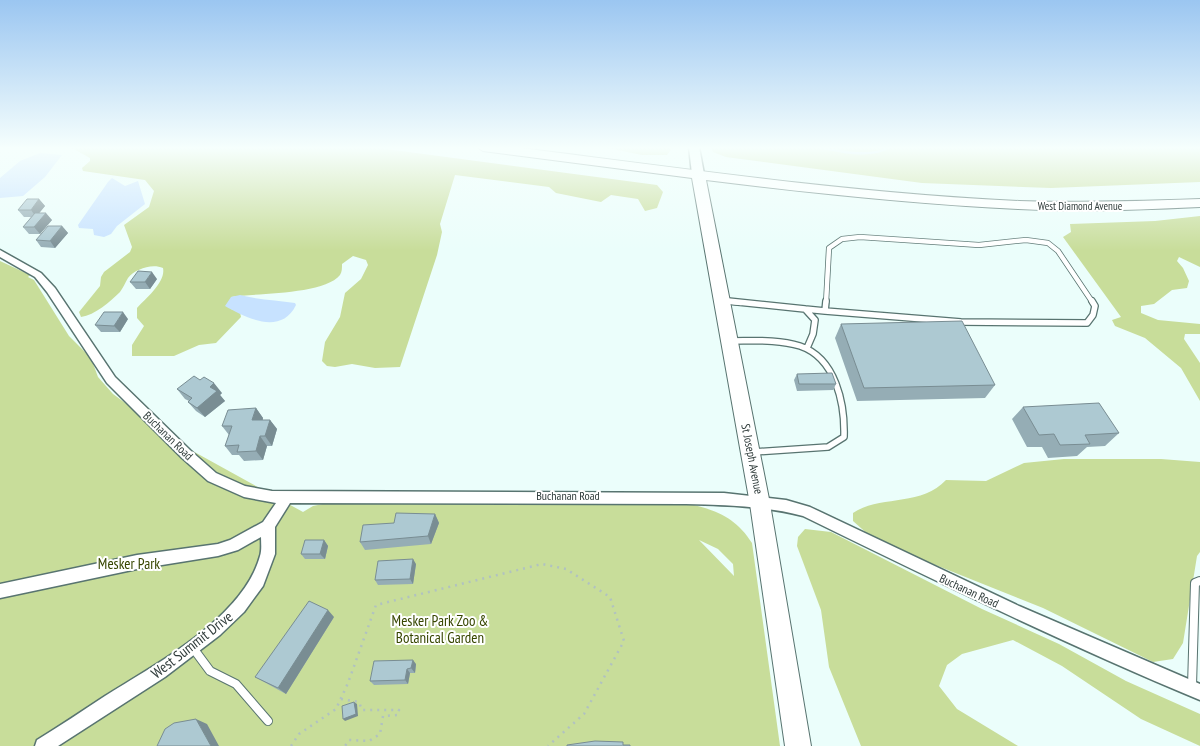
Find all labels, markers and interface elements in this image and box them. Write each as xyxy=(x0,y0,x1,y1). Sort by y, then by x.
street label: West Diamond Avenue xyxy=(1038,199,1123,213)
street label: Buchanan Road xyxy=(140,408,196,463)
street label: St Joseph Avenue xyxy=(738,423,767,495)
street label: Buchanan Road xyxy=(536,488,600,503)
park label: Mesker Park xyxy=(98,554,160,573)
street label: Buchanan Road xyxy=(937,570,1001,611)
street label: West Summit Drive xyxy=(147,607,236,682)
park label: Mesker Park Zoo & Botanical Garden xyxy=(392,611,488,647)

